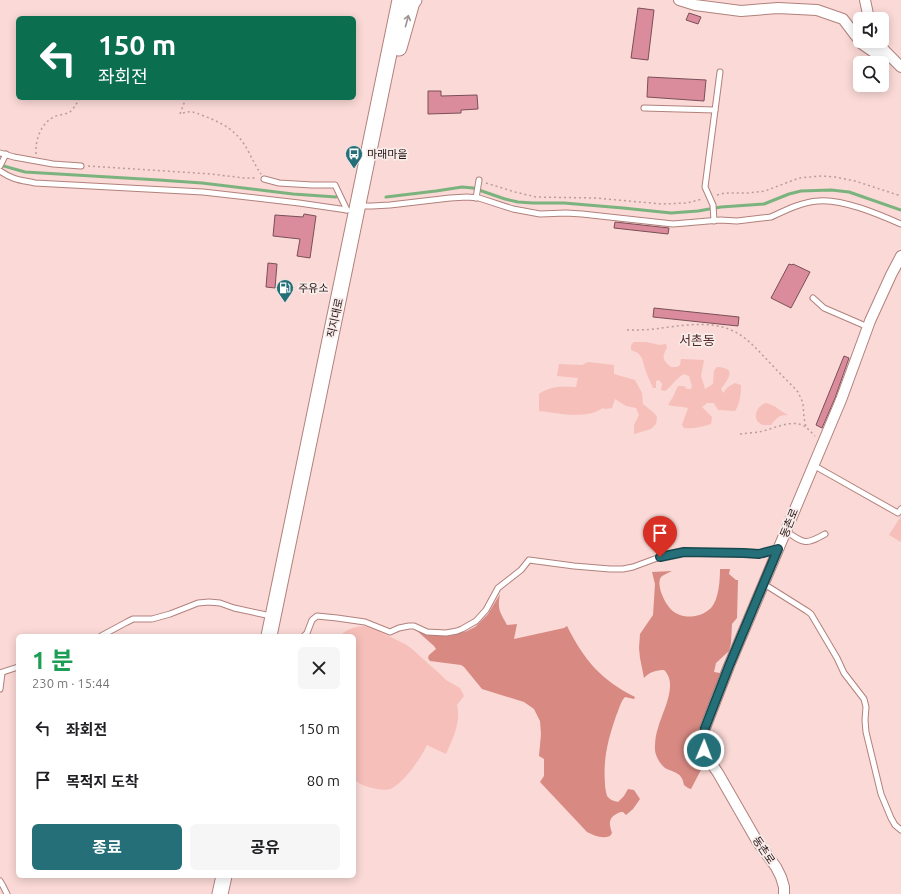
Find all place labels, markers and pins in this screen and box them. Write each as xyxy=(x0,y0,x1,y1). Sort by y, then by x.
bus stop icon: 마래마을 xyxy=(344,144,364,169)
place label: 마래마을 xyxy=(367,148,407,160)
fuel station icon: 주유소 xyxy=(275,278,295,303)
place label: 주유소 xyxy=(298,282,328,294)
pin xyxy=(643,516,677,557)

